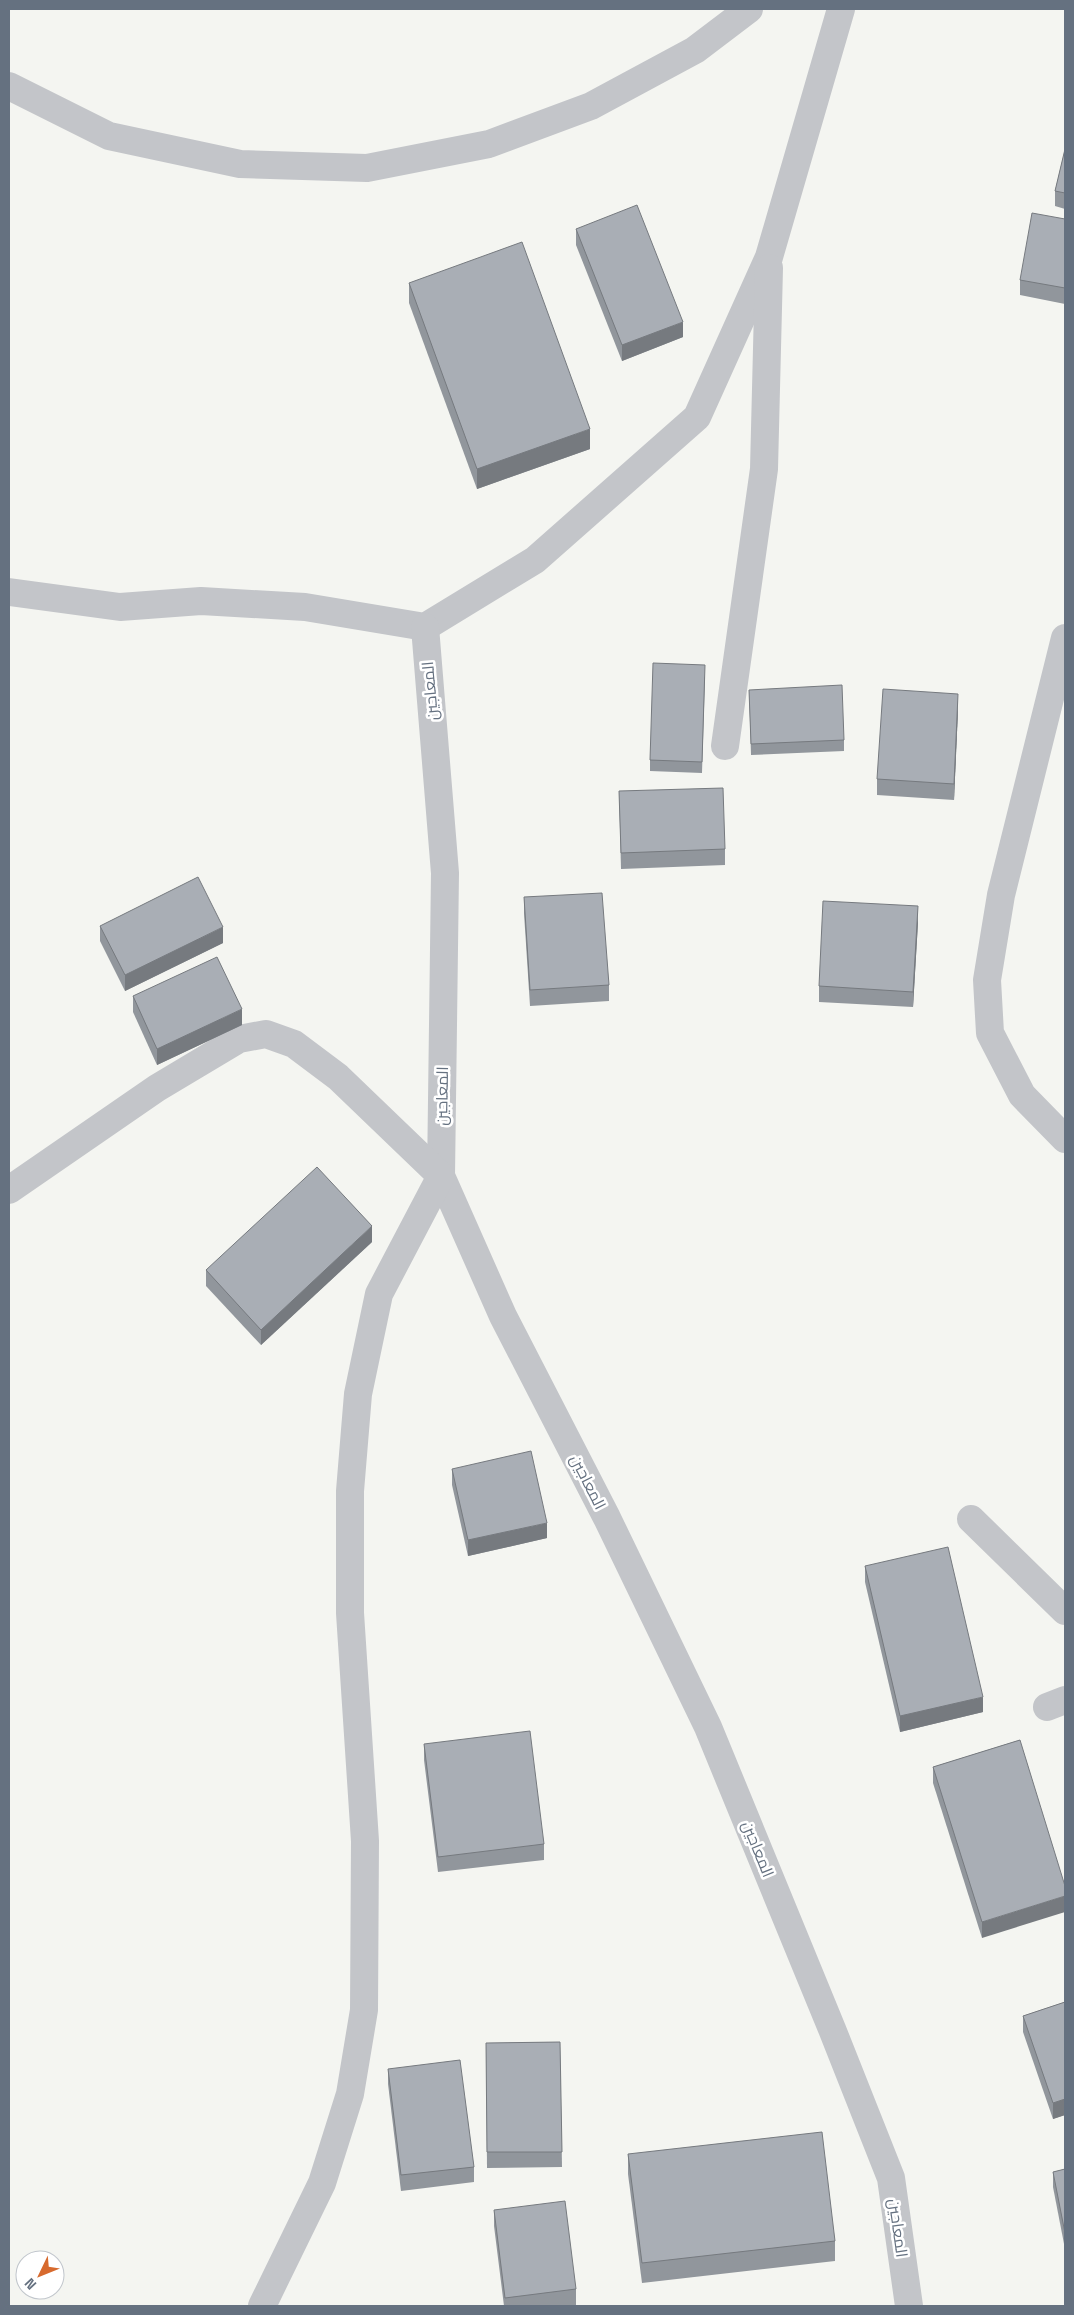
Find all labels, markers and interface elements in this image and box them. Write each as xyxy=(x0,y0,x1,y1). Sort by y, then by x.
street label: المعاجين xyxy=(417,661,443,721)
street label: المعاجين xyxy=(431,1066,453,1126)
street label: المعاجين xyxy=(565,1451,611,1513)
street label: المعاجين xyxy=(737,1818,779,1880)
street label: المعاجين xyxy=(883,2197,913,2259)
north arrow xyxy=(15,2250,65,2300)
text: N xyxy=(21,2274,40,2293)

